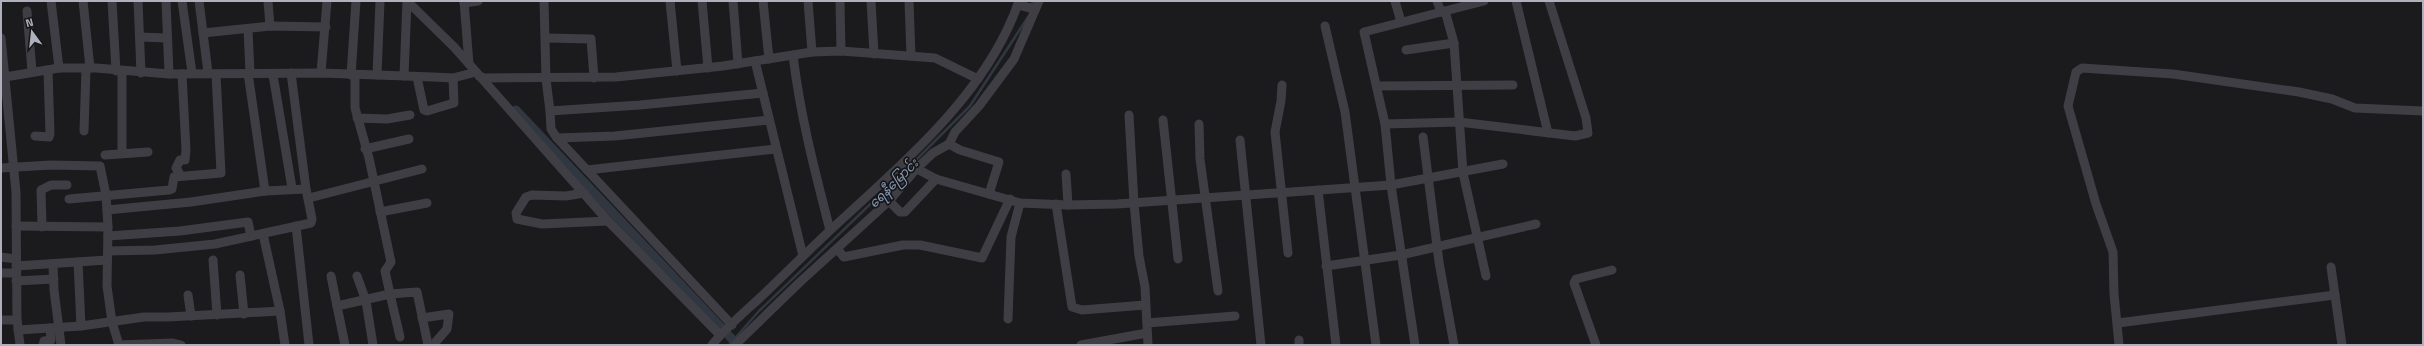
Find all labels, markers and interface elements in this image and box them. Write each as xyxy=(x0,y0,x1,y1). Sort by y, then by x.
north arrow xyxy=(12,12,52,52)
text: N xyxy=(24,14,35,31)
water label: ရေနီမြောင်း xyxy=(864,153,925,214)

